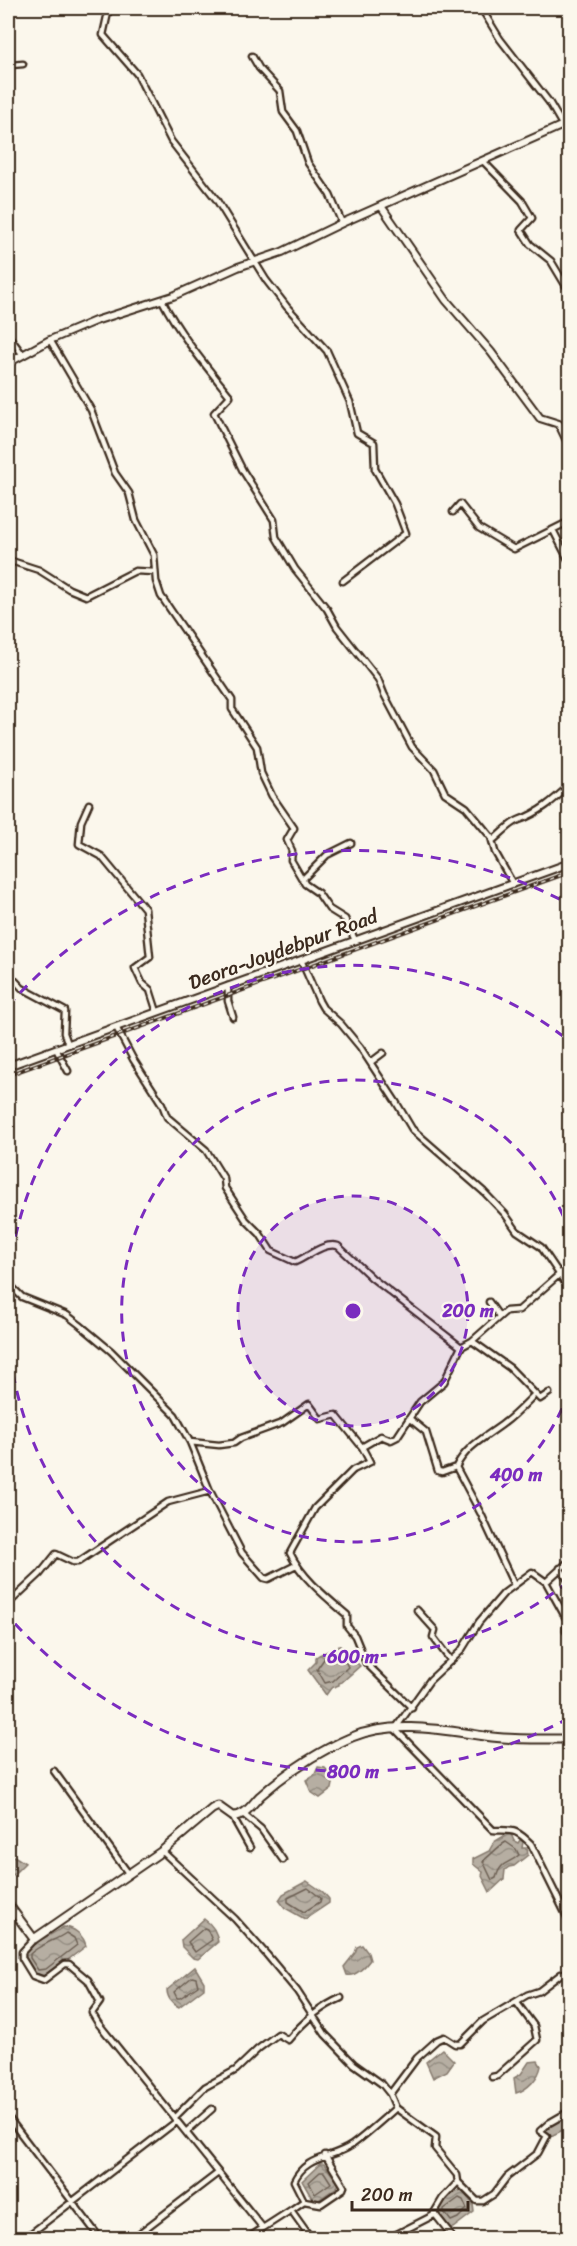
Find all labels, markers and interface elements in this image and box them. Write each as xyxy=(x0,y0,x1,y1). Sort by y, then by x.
street label: Deora-Joydebpur Road xyxy=(184,898,384,1000)
text: 200 m xyxy=(441,1295,494,1327)
centre of rings xyxy=(343,1301,363,1321)
text: 400 m xyxy=(489,1459,542,1491)
text: 600 m xyxy=(326,1641,379,1673)
text: 800 m xyxy=(326,1756,379,1788)
scale bar xyxy=(352,2174,468,2212)
text: 200 m xyxy=(361,2179,413,2211)

